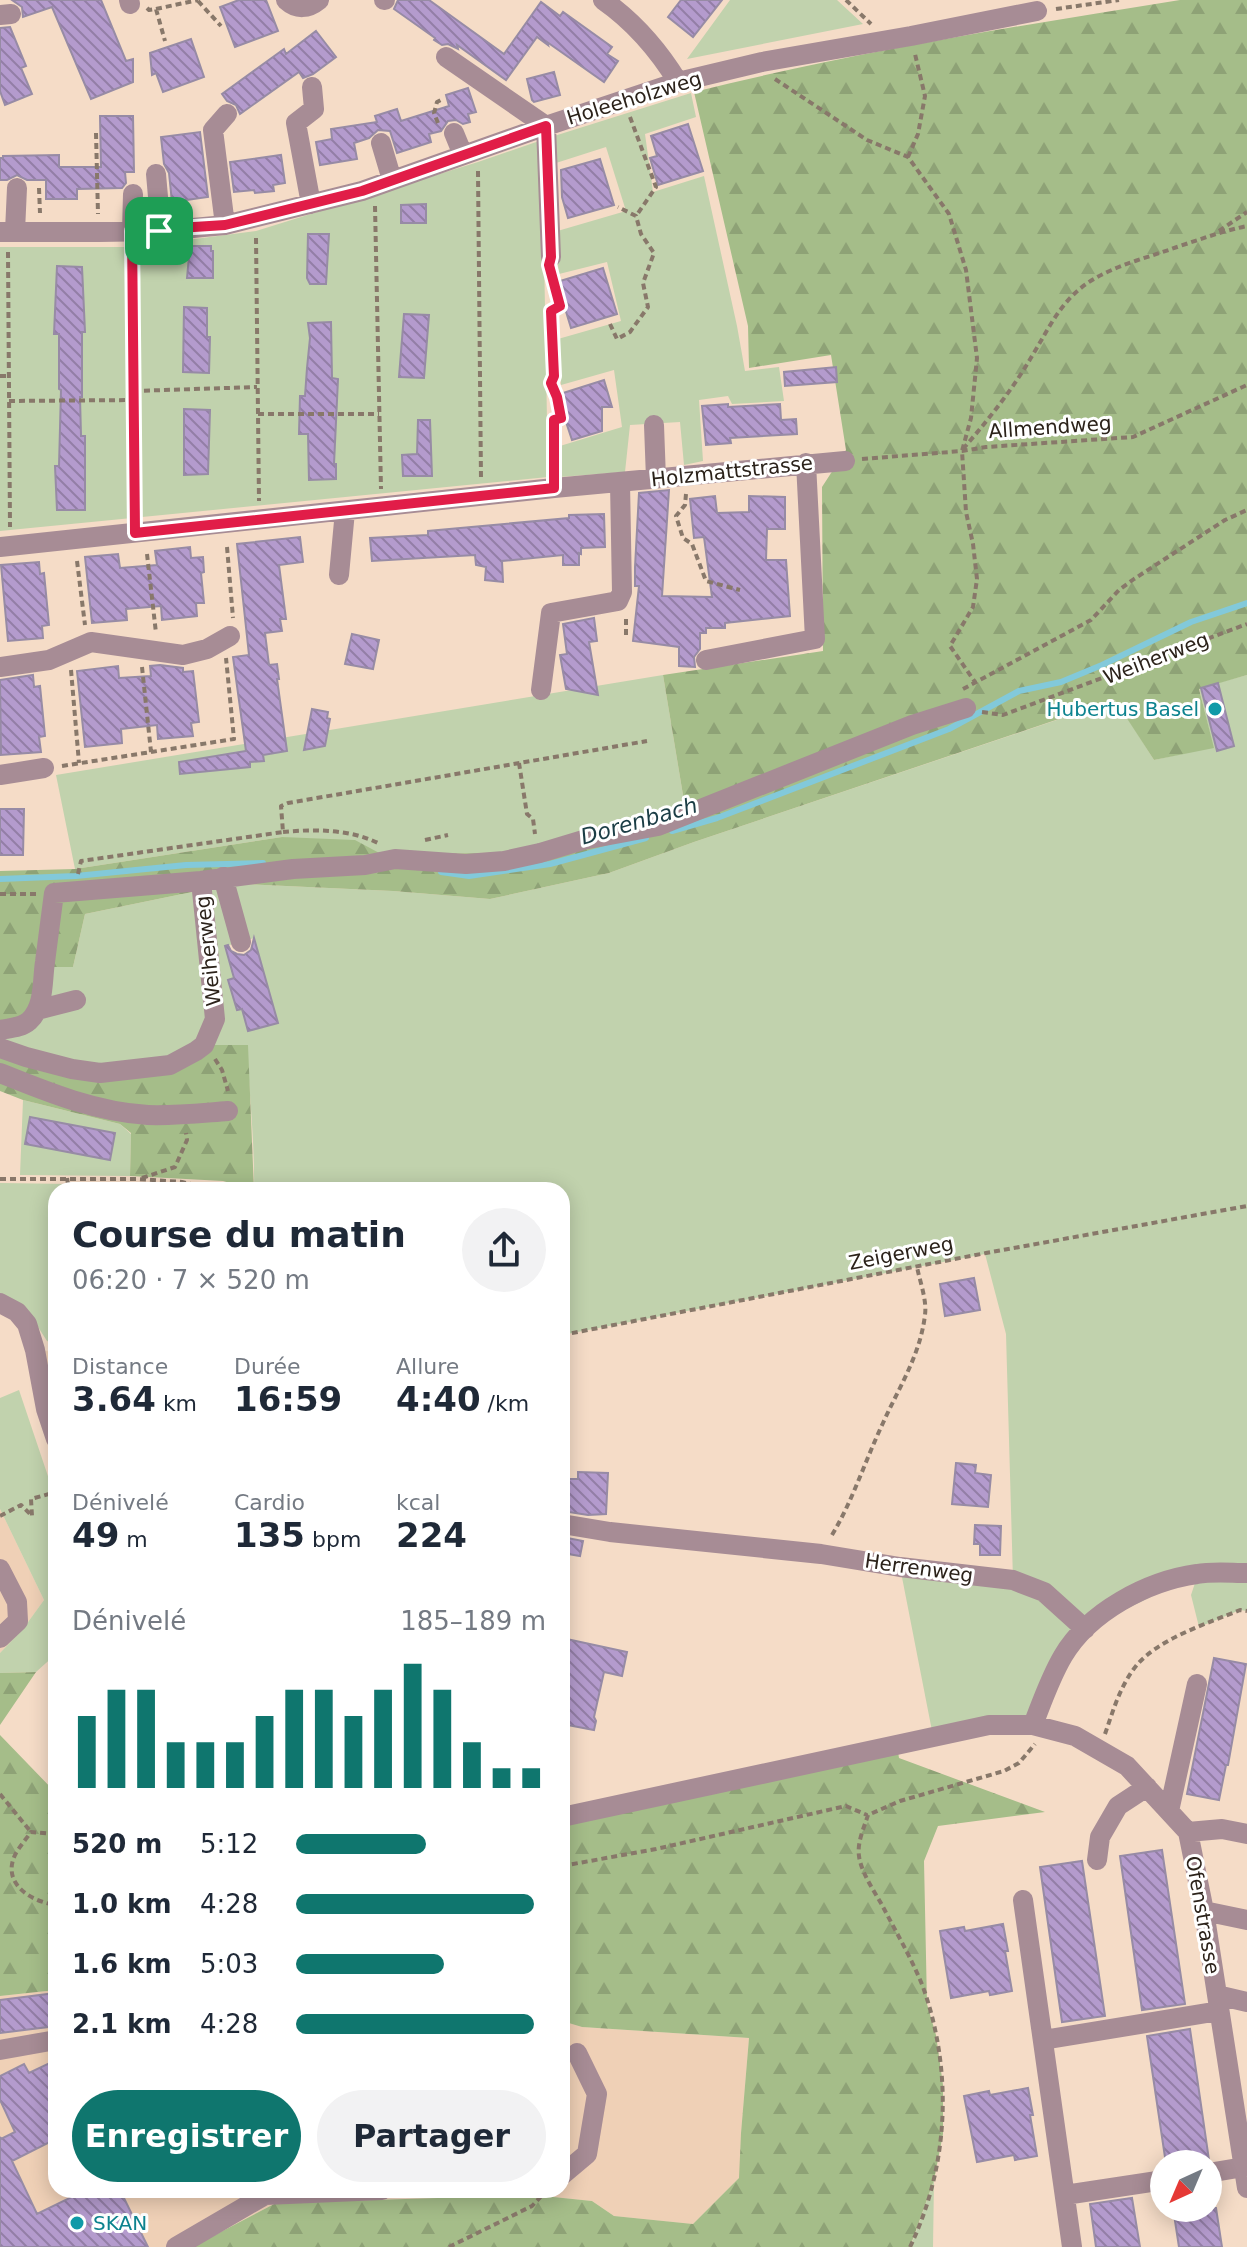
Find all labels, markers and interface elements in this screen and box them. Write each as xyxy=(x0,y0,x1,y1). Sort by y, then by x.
street label: Holeeholzweg xyxy=(564,66,704,130)
pin xyxy=(125,197,193,265)
icon: arrive xyxy=(137,209,181,253)
street label: Allmendweg xyxy=(988,411,1112,443)
street label: Holzmattstrasse xyxy=(650,451,814,491)
street label: Weiherweg xyxy=(1100,627,1212,689)
place label: Hubertus Basel xyxy=(1047,697,1199,721)
marker: Hubertus Basel xyxy=(1206,700,1224,718)
water label: Dorenbach xyxy=(578,792,700,850)
street label: Weiherweg xyxy=(190,895,226,1007)
button: share xyxy=(462,1208,546,1292)
text: Course du matin xyxy=(72,1214,406,1255)
street label: Zeigerweg xyxy=(847,1231,955,1275)
text: 06:20 · 7 × 520 m xyxy=(72,1265,310,1295)
text: Distance xyxy=(72,1354,168,1379)
text: Durée xyxy=(234,1354,301,1379)
text: Allure xyxy=(396,1354,459,1379)
text: 3.64 xyxy=(72,1379,156,1419)
text: 16:59 xyxy=(234,1379,342,1419)
text: 4:40 xyxy=(396,1379,481,1419)
text: km xyxy=(156,1391,197,1416)
text: /km xyxy=(481,1391,529,1416)
text: Dénivelé xyxy=(72,1490,169,1515)
text: Cardio xyxy=(234,1490,305,1515)
text: kcal xyxy=(396,1490,440,1515)
text: 49 xyxy=(72,1515,119,1555)
text: 135 xyxy=(234,1515,305,1555)
text: 224 xyxy=(396,1515,467,1555)
text: m xyxy=(119,1527,148,1552)
text: bpm xyxy=(305,1527,361,1552)
street label: Herrenweg xyxy=(863,1549,975,1587)
text: Dénivelé xyxy=(72,1606,186,1636)
text: 185–189 m xyxy=(400,1606,546,1636)
text: 520 m xyxy=(72,1829,162,1859)
text: 5:12 xyxy=(200,1829,258,1859)
street label: Ofenstrasse xyxy=(1181,1854,1225,1976)
text: 1.0 km xyxy=(72,1889,172,1919)
text: 4:28 xyxy=(200,1889,258,1919)
text: 1.6 km xyxy=(72,1949,172,1979)
text: 5:03 xyxy=(200,1949,258,1979)
text: 2.1 km xyxy=(72,2009,172,2039)
text: 4:28 xyxy=(200,2009,258,2039)
button: Enregistrer xyxy=(72,2090,301,2182)
button: Partager xyxy=(317,2090,546,2182)
north arrow xyxy=(1150,2150,1222,2222)
map controls xyxy=(1150,2150,1222,2222)
place label: SKAN xyxy=(93,2211,147,2235)
marker: SKAN xyxy=(68,2214,86,2232)

